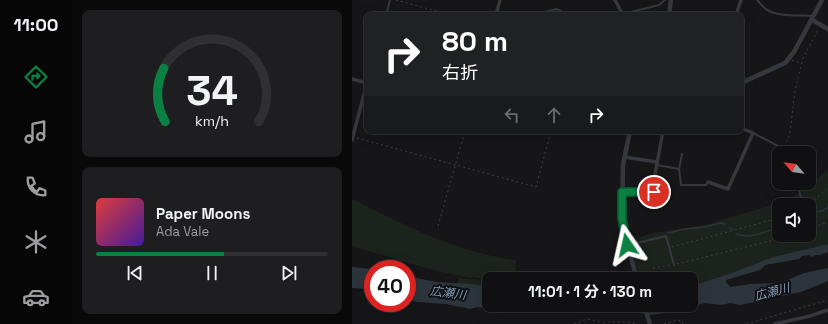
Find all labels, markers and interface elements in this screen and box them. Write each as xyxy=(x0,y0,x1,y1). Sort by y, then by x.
text: 11:00 xyxy=(14,13,58,36)
text: 80 m xyxy=(442,23,508,59)
icon: right xyxy=(376,28,428,80)
text: 右折 xyxy=(442,61,478,84)
icon: directions xyxy=(22,63,50,91)
text: 34 xyxy=(186,63,238,116)
icon: left xyxy=(501,104,523,126)
icon: ahead xyxy=(543,104,565,126)
icon: right xyxy=(585,104,607,126)
text: km/h xyxy=(195,111,229,129)
icon: music xyxy=(22,118,50,146)
north arrow xyxy=(772,146,816,190)
map controls xyxy=(772,146,816,242)
icon: phone xyxy=(22,173,50,201)
pin xyxy=(637,175,671,209)
icon: arrive xyxy=(643,181,665,203)
button: sound xyxy=(772,198,816,242)
text: Paper Moons xyxy=(156,204,250,223)
text: Ada Vale xyxy=(156,223,209,240)
position arrow xyxy=(606,224,648,266)
icon: climate xyxy=(22,228,50,256)
speed limit sign: 40 xyxy=(364,260,416,312)
icon: previous xyxy=(124,262,146,284)
icon: pause xyxy=(201,262,223,284)
icon: next xyxy=(278,262,300,284)
water label: 広瀬川 xyxy=(753,279,793,304)
text: 11:01 · 1 分 · 130 m xyxy=(528,282,652,301)
icon: car xyxy=(22,283,50,311)
water label: 広瀬川 xyxy=(429,283,469,303)

